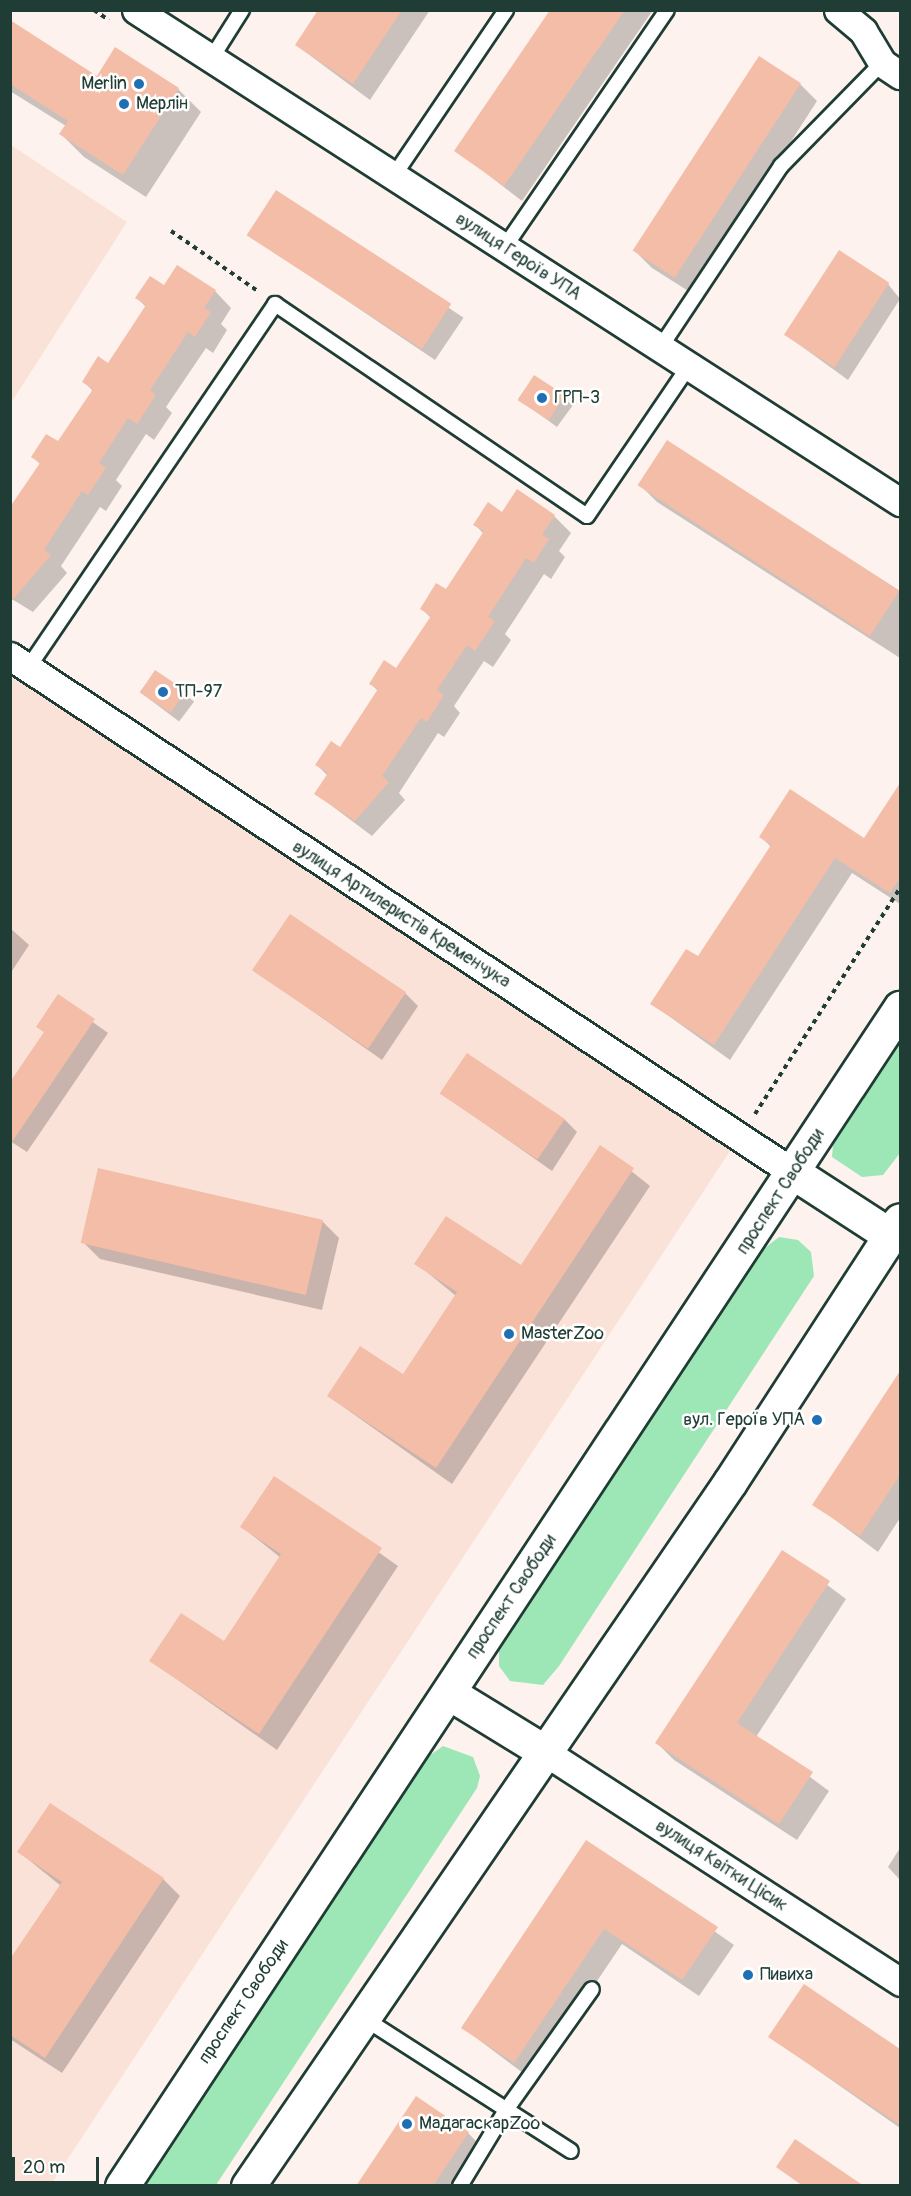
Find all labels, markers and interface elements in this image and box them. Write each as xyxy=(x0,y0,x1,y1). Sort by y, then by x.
place label: Merlin xyxy=(81,73,127,95)
marker: Merlin xyxy=(132,77,146,91)
place label: Мерлін xyxy=(136,93,188,115)
marker: Мерлін xyxy=(117,97,131,111)
street label: вулиця Героїв УПА xyxy=(451,208,585,306)
place label: ГРП-3 xyxy=(554,387,600,409)
marker: ГРП-3 xyxy=(535,391,549,405)
place label: ТП-97 xyxy=(175,681,222,703)
marker: ТП-97 xyxy=(156,685,170,699)
street label: вулиця Артилеристів Кременчука xyxy=(288,836,514,994)
street label: проспект Свободи xyxy=(732,1125,830,1259)
place label: MasterZoo xyxy=(521,1323,604,1345)
marker: MasterZoo xyxy=(502,1327,516,1341)
place label: вул. Героїв УПА xyxy=(683,1409,805,1431)
marker: вул. Героїв УПА xyxy=(810,1413,824,1427)
street label: проспект Свободи xyxy=(462,1531,562,1663)
street label: вулиця Квітки Цісик xyxy=(651,1815,791,1917)
street label: проспект Свободи xyxy=(194,1936,294,2068)
place label: Пивиха xyxy=(760,1964,813,1986)
marker: Пивиха xyxy=(741,1968,755,1982)
place label: МадагаскарZoo xyxy=(419,2113,540,2135)
marker: МадагаскарZoo xyxy=(400,2117,414,2131)
scale bar xyxy=(15,2145,102,2183)
text: 20 m xyxy=(23,2156,65,2179)

